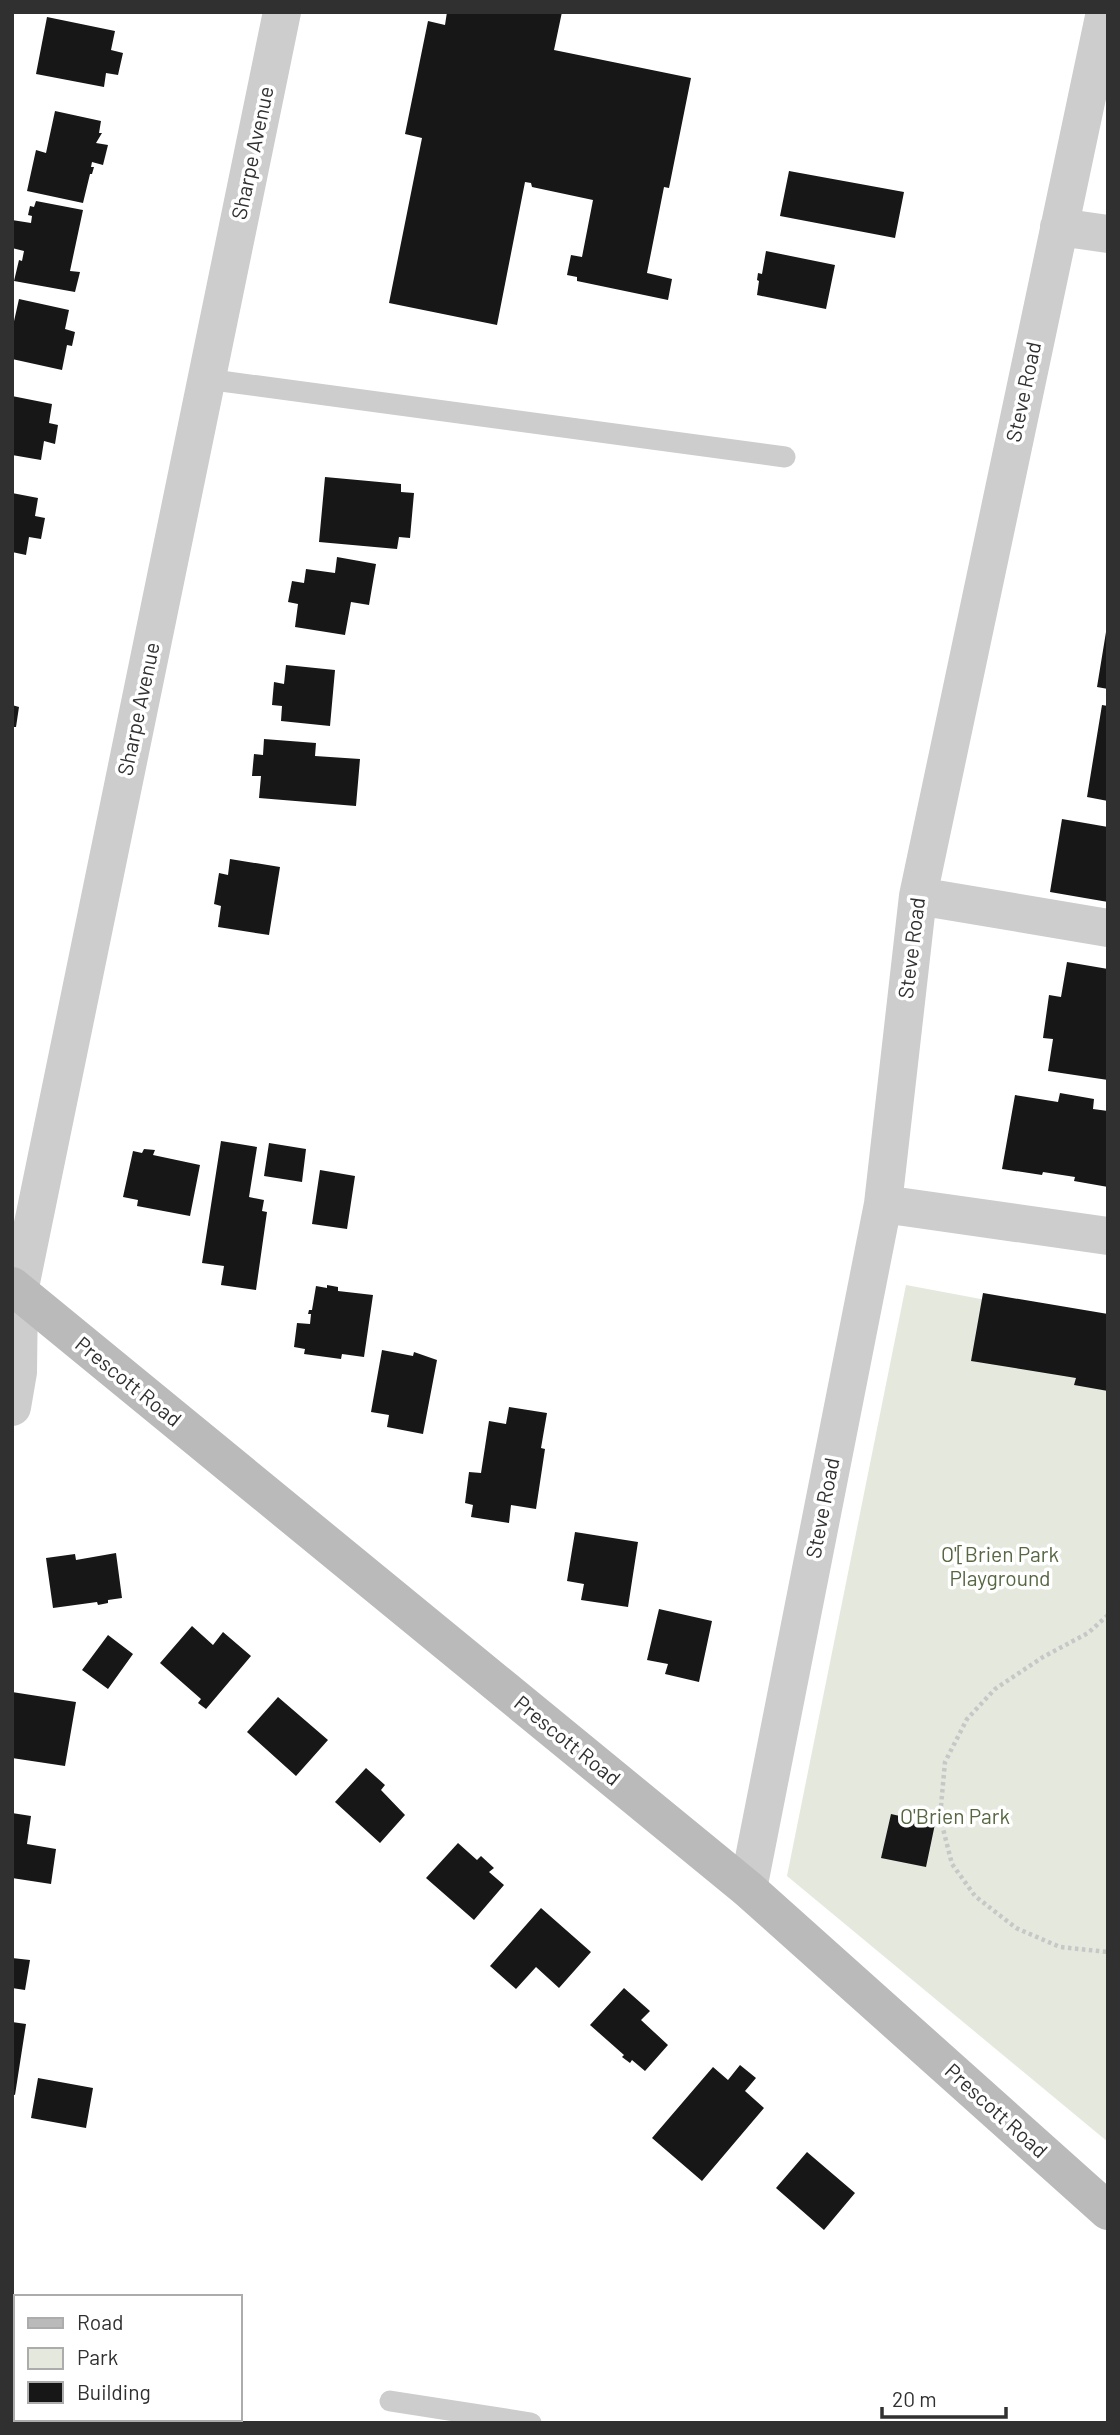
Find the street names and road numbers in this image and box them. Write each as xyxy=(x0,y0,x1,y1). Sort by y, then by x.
street label: Sharpe Avenue xyxy=(225,84,278,222)
street label: Steve Road xyxy=(1000,339,1045,444)
street label: Sharpe Avenue xyxy=(111,640,164,778)
street label: Steve Road xyxy=(892,896,929,1000)
street label: Prescott Road xyxy=(71,1330,187,1431)
street label: Steve Road xyxy=(800,1455,844,1560)
street label: Prescott Road xyxy=(510,1689,626,1790)
street label: Prescott Road xyxy=(941,2057,1053,2162)

